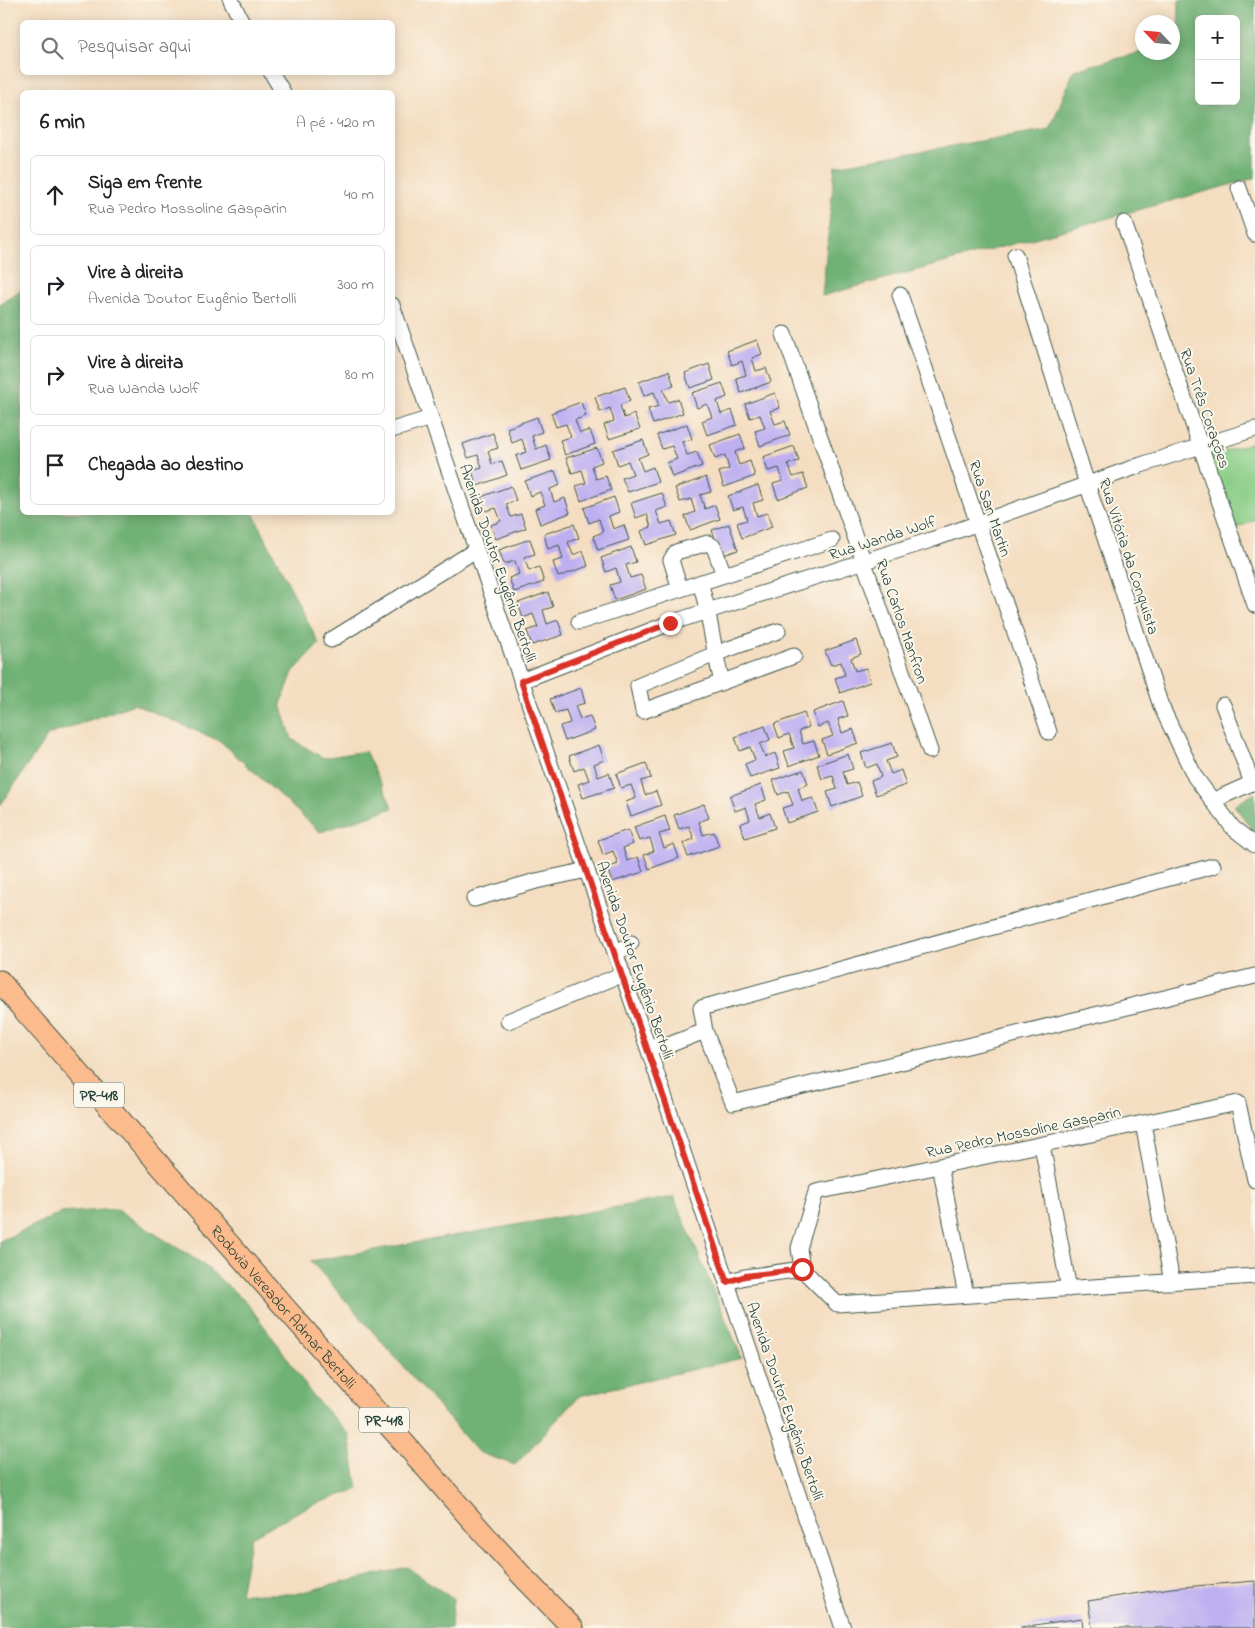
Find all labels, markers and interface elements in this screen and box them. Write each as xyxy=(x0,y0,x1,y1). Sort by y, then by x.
north arrow xyxy=(1135,15,1180,60)
map controls xyxy=(1195,15,1240,105)
button: + xyxy=(1195,15,1240,60)
search box xyxy=(20,20,395,75)
icon: search xyxy=(38,34,66,62)
text: Pesquisar aqui xyxy=(78,34,191,61)
button: − xyxy=(1195,60,1240,105)
text: 6 min xyxy=(40,108,85,138)
text: A pé · 420 m xyxy=(296,111,375,135)
text: Siga em frente xyxy=(88,170,202,197)
icon: ahead xyxy=(41,181,69,209)
text: 40 m xyxy=(344,183,374,207)
text: Rua Pedro Mossoline Gasparin xyxy=(88,197,287,221)
text: Vire à direita xyxy=(88,260,183,287)
icon: right xyxy=(41,271,69,299)
text: 300 m xyxy=(337,273,374,297)
text: Avenida Doutor Eugênio Bertolli xyxy=(88,287,297,311)
street label: Rua Três Corações xyxy=(1172,345,1236,472)
text: Vire à direita xyxy=(88,350,183,377)
icon: right xyxy=(41,361,69,389)
text: 80 m xyxy=(345,363,374,387)
text: Rua Wanda Wolf xyxy=(88,377,200,401)
icon: arrive xyxy=(41,451,69,479)
text: Chegada ao destino xyxy=(88,452,243,479)
street label: Rua San Martin xyxy=(961,457,1017,560)
street label: Avenida Doutor Eugênio Bertolli xyxy=(452,461,542,666)
street label: Rua Vitória da Conquista xyxy=(1091,475,1165,638)
street label: Rua Wanda Wolf xyxy=(826,510,940,568)
street label: Rua Carlos Manfron xyxy=(869,556,934,687)
route end xyxy=(659,612,682,635)
street label: Avenida Doutor Eugênio Bertolli xyxy=(589,858,679,1063)
road number: PR-418 xyxy=(74,1082,124,1108)
street label: Rua Pedro Mossoline Gasparin xyxy=(924,1101,1123,1165)
street label: Rodovia Vereador Admar Bertolli xyxy=(204,1220,361,1395)
route start xyxy=(791,1258,814,1281)
street label: Avenida Doutor Eugênio Bertolli xyxy=(739,1299,829,1504)
road number: PR-418 xyxy=(359,1408,409,1432)

